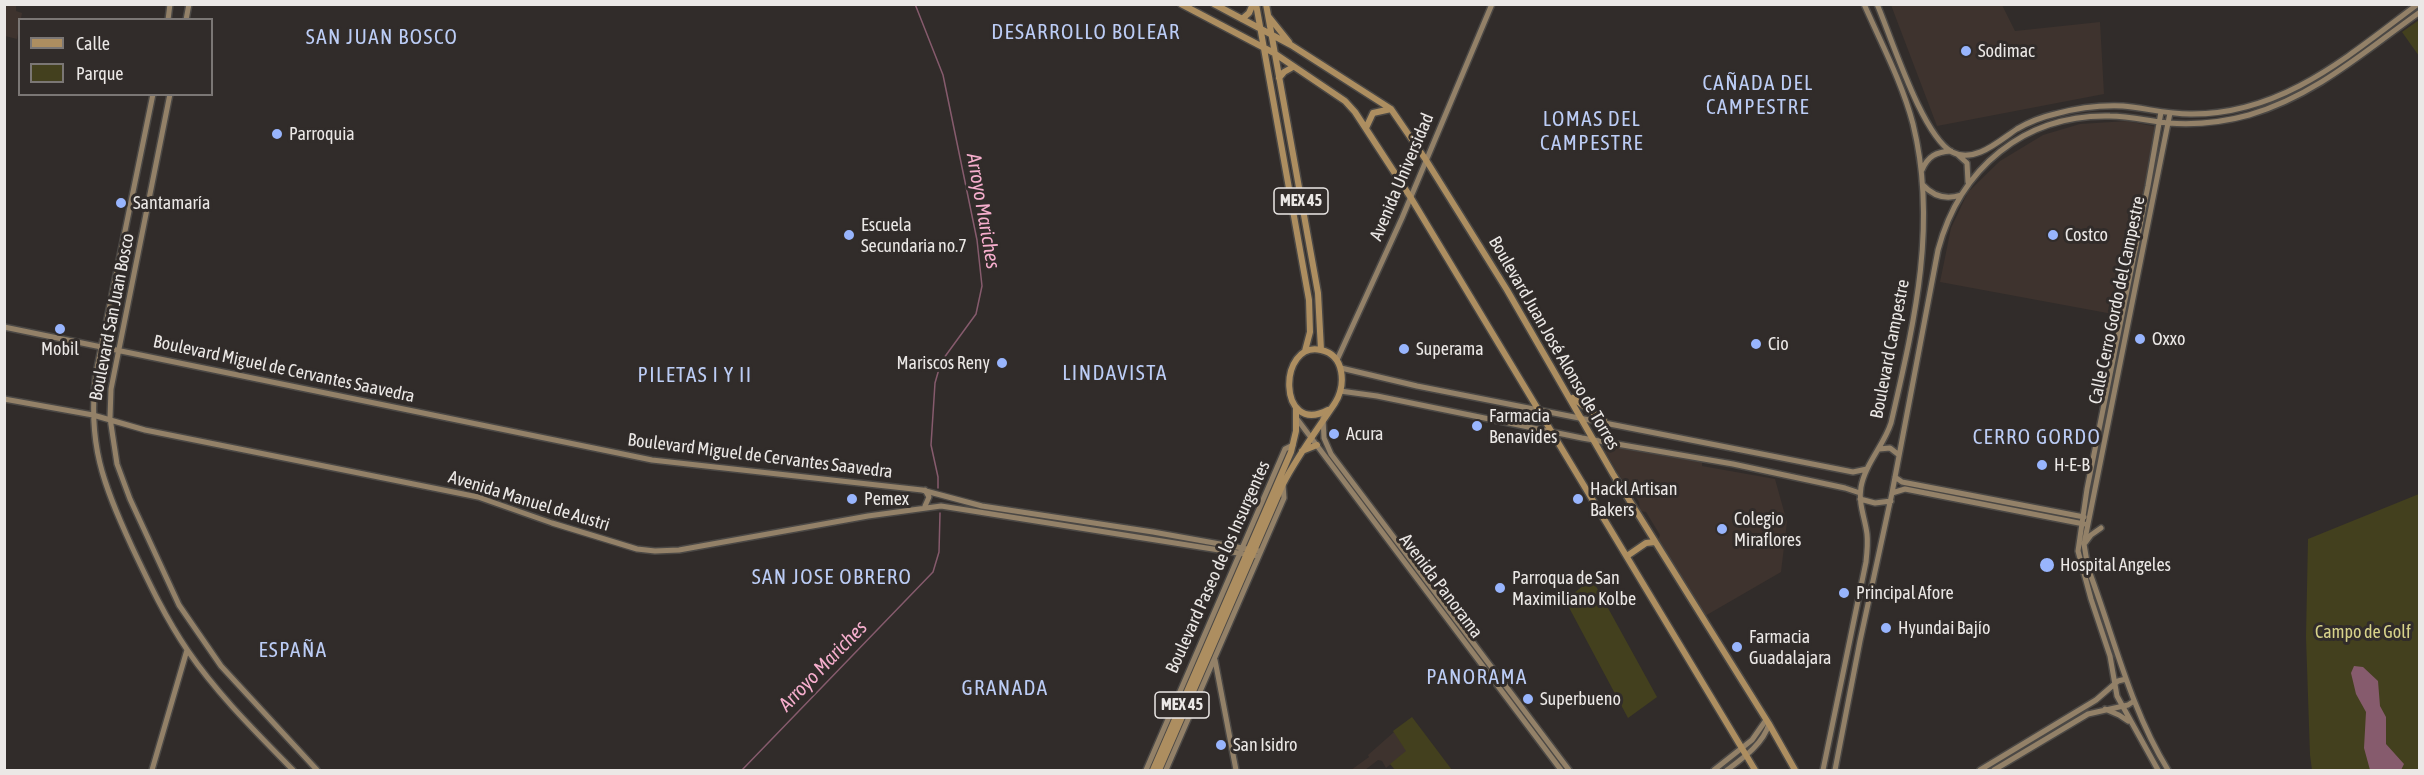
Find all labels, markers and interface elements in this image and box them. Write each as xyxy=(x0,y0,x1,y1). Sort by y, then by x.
legend xyxy=(18,18,213,96)
district label: DESARROLLO BOLEAR xyxy=(991,19,1181,45)
district label: SAN JUAN BOSCO xyxy=(306,24,458,50)
text: Calle xyxy=(76,33,110,54)
place label: Sodimac xyxy=(1978,40,2035,62)
marker: Sodimac xyxy=(1959,44,1973,58)
text: Parque xyxy=(76,63,124,84)
district label: CAÑADA DEL CAMPESTRE xyxy=(1702,70,1814,120)
district label: LOMAS DEL CAMPESTRE xyxy=(1540,106,1644,156)
street label: Avenida Universidad xyxy=(1365,110,1439,244)
place label: Parroquia xyxy=(289,123,355,145)
marker: Parroquia xyxy=(270,127,284,141)
water label: Arroyo Mariches xyxy=(961,151,1005,271)
road number: MEX 45 xyxy=(1274,188,1328,214)
place label: Santamaría xyxy=(133,192,210,214)
street label: Calle Cerro Gordo del Campestre xyxy=(2084,194,2150,406)
marker: Santamaría xyxy=(114,196,128,210)
place label: Escuela Secundaria no.7 xyxy=(861,214,967,256)
place label: Costco xyxy=(2065,224,2108,246)
marker: Escuela Secundaria no.7 xyxy=(842,228,856,242)
marker: Costco xyxy=(2046,228,2060,242)
street label: Boulevard San Juan Bosco xyxy=(85,232,139,402)
street label: Boulevard Juan José Alonso de Torres xyxy=(1484,232,1624,454)
street label: Boulevard Campestre xyxy=(1866,278,1914,420)
marker: Mobil xyxy=(53,322,67,336)
place label: Oxxo xyxy=(2152,328,2185,350)
street label: Boulevard Miguel de Cervantes Saavedra xyxy=(151,331,417,407)
marker: Oxxo xyxy=(2133,332,2147,346)
place label: Cio xyxy=(1768,333,1789,355)
marker: Cio xyxy=(1749,337,1763,351)
place label: Mobil xyxy=(41,338,79,360)
place label: Superama xyxy=(1416,338,1484,360)
marker: Superama xyxy=(1397,342,1411,356)
place label: Mariscos Reny xyxy=(897,352,990,374)
marker: Mariscos Reny xyxy=(995,356,1009,370)
district label: LINDAVISTA xyxy=(1062,360,1168,386)
district label: PILETAS I Y II xyxy=(637,362,753,388)
place label: Farmacia Benavides xyxy=(1489,405,1557,448)
marker: Farmacia Benavides xyxy=(1470,419,1484,433)
place label: Acura xyxy=(1346,423,1383,445)
district label: CERRO GORDO xyxy=(1973,424,2101,450)
marker: Acura xyxy=(1327,427,1341,441)
street label: Boulevard Miguel de Cervantes Saavedra xyxy=(626,429,894,483)
place label: H-E-B xyxy=(2054,454,2090,476)
street label: Boulevard Paseo de los Insurgentes xyxy=(1161,457,1275,677)
marker: H-E-B xyxy=(2035,458,2049,472)
street label: Avenida Manuel de Austri xyxy=(446,466,612,536)
place label: Hackl Artisan Bakers xyxy=(1590,478,1677,520)
place label: Pemex xyxy=(864,488,909,510)
marker: Pemex xyxy=(845,492,859,506)
marker: Hackl Artisan Bakers xyxy=(1571,492,1585,506)
place label: Colegio Miraflores xyxy=(1734,508,1801,550)
marker: Colegio Miraflores xyxy=(1715,522,1729,536)
street label: Avenida Panorama xyxy=(1395,530,1487,642)
place label: Hospital Angeles xyxy=(2060,554,2171,576)
marker: Hospital Angeles xyxy=(2038,556,2056,574)
district label: SAN JOSE OBRERO xyxy=(752,564,912,590)
place label: Parroqua de San Maximiliano Kolbe xyxy=(1512,567,1636,610)
marker: Parroqua de San Maximiliano Kolbe xyxy=(1493,581,1507,595)
place label: Principal Afore xyxy=(1856,582,1954,604)
marker: Principal Afore xyxy=(1837,586,1851,600)
water label: Arroyo Mariches xyxy=(774,616,872,716)
place label: Hyundai Bajío xyxy=(1898,617,1990,639)
marker: Hyundai Bajío xyxy=(1879,621,1893,635)
park label: Campo de Golf xyxy=(2315,621,2411,643)
place label: Farmacia Guadalajara xyxy=(1749,626,1831,668)
district label: ESPAÑA xyxy=(258,637,328,663)
marker: Farmacia Guadalajara xyxy=(1730,640,1744,654)
district label: PANORAMA xyxy=(1426,664,1528,690)
district label: GRANADA xyxy=(961,675,1049,701)
place label: Superbueno xyxy=(1540,688,1621,710)
road number: MEX 45 xyxy=(1155,692,1209,718)
marker: Superbueno xyxy=(1521,692,1535,706)
place label: San Isidro xyxy=(1233,734,1298,756)
marker: San Isidro xyxy=(1214,738,1228,752)

